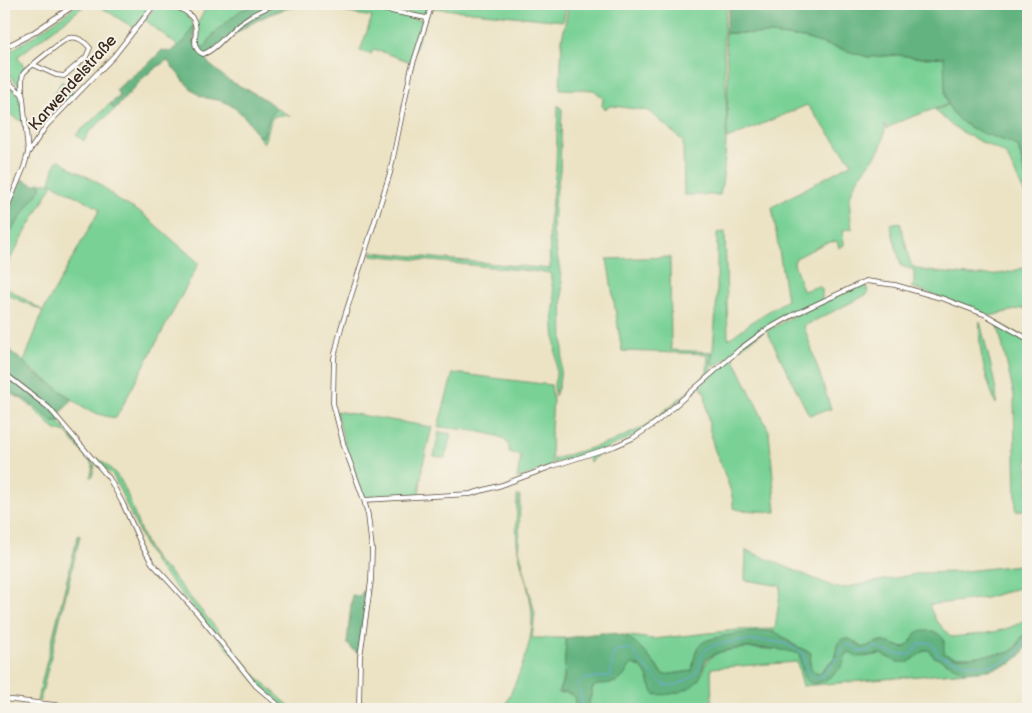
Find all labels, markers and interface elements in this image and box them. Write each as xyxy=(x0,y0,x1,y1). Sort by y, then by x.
street label: Karwendelstraße xyxy=(25,31,121,135)

